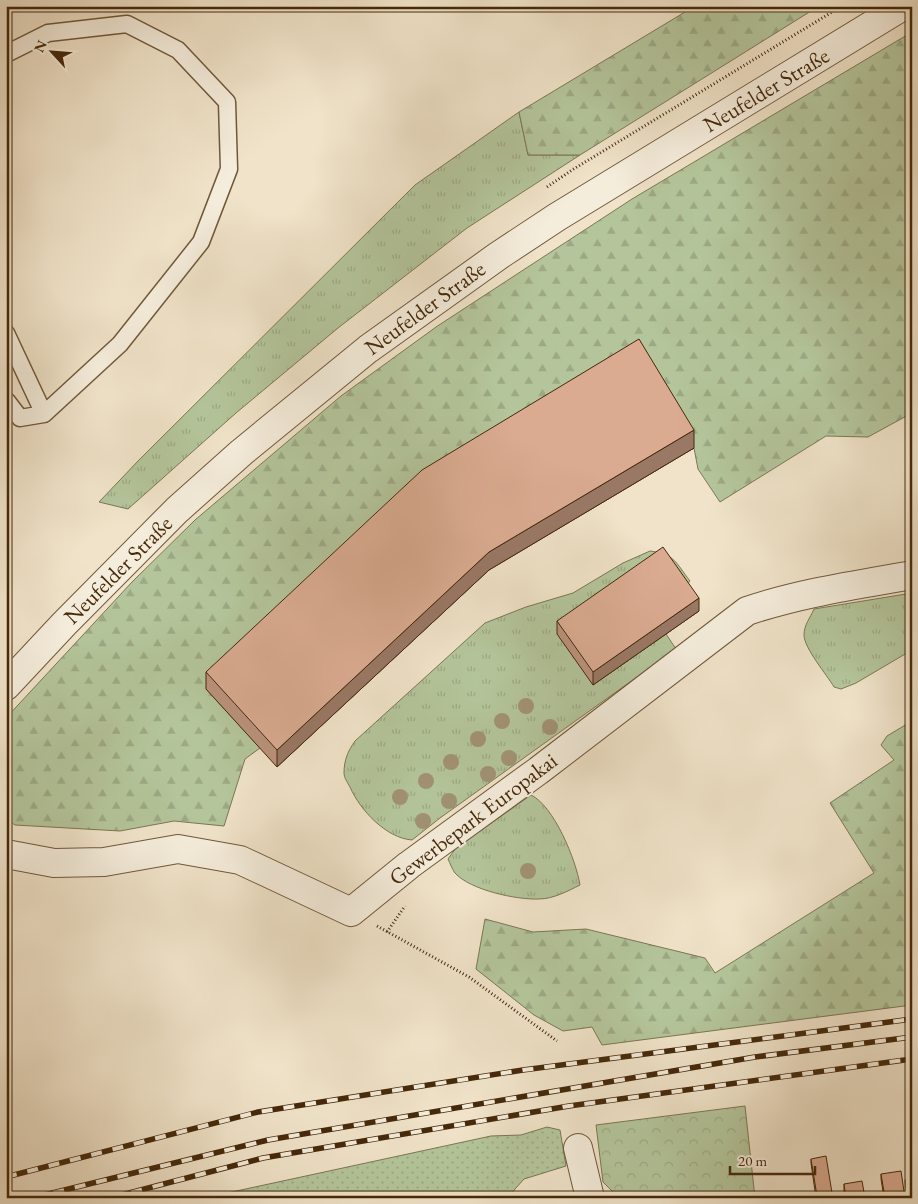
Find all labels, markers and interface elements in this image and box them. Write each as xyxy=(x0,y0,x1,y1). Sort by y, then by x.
north arrow xyxy=(28,28,78,78)
text: N xyxy=(30,37,51,55)
street label: Neufelder Straße xyxy=(698,41,835,139)
street label: Neufelder Straße xyxy=(359,254,491,362)
street label: Neufelder Straße xyxy=(57,509,179,631)
street label: Gewerbepark Europakai xyxy=(383,746,563,892)
scale bar xyxy=(730,1144,816,1176)
text: 20 m xyxy=(738,1151,767,1170)

